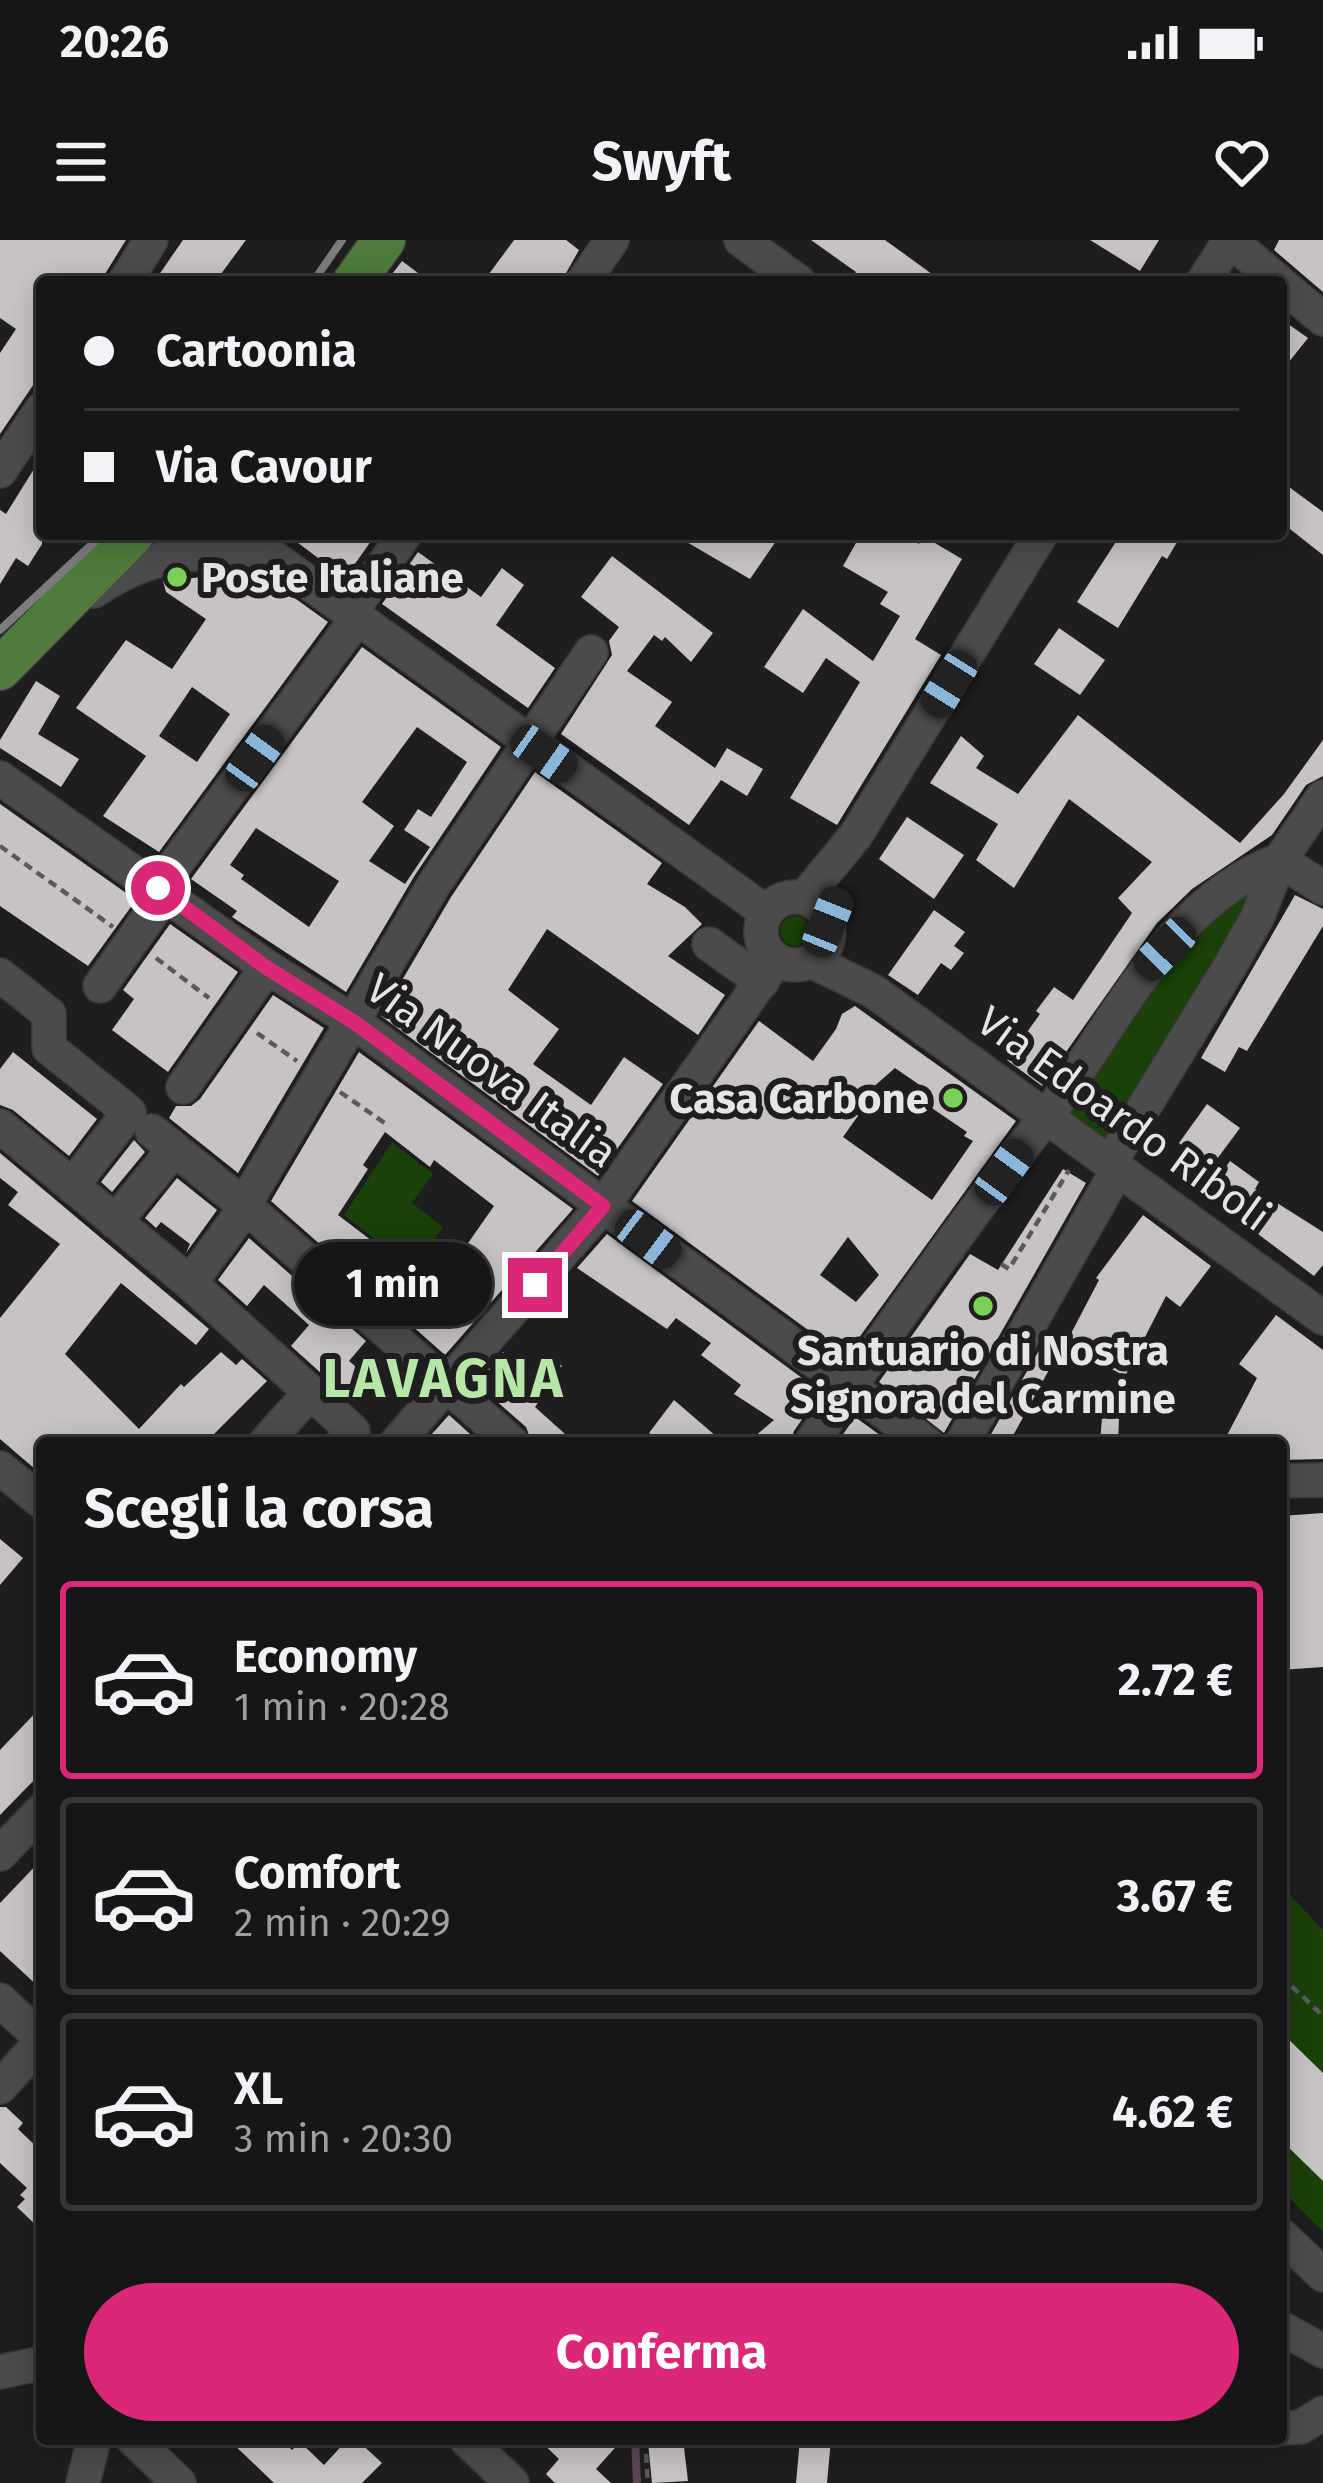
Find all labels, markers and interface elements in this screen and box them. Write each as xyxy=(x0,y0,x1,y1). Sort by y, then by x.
text: 20:26 xyxy=(60,15,169,69)
icon: menu xyxy=(48,129,114,195)
icon: heart xyxy=(1209,129,1275,195)
text: Swyft xyxy=(592,130,731,194)
text: Cartoonia xyxy=(156,324,357,378)
text: Via Cavour xyxy=(156,440,372,494)
place label: Poste Italiane xyxy=(201,553,464,603)
marker: Poste Italiane xyxy=(164,564,190,590)
car xyxy=(915,644,983,724)
car xyxy=(219,718,291,798)
car xyxy=(504,719,584,789)
route start xyxy=(131,861,185,915)
car xyxy=(798,882,858,962)
car xyxy=(1127,911,1203,987)
street label: Via Nuova Italia xyxy=(356,963,626,1178)
street label: Via Edoardo Riboli xyxy=(967,996,1279,1242)
place label: Casa Carbone xyxy=(669,1074,929,1124)
marker: Casa Carbone xyxy=(940,1085,966,1111)
car xyxy=(968,1132,1040,1212)
car xyxy=(608,1203,688,1275)
callout: 1 min xyxy=(295,1243,493,1327)
route end xyxy=(508,1258,562,1312)
text: 1 min xyxy=(346,1261,440,1307)
marker: Santuario di Nostra Signora del Carmine xyxy=(970,1293,996,1319)
place label: Santuario di Nostra Signora del Carmine xyxy=(790,1326,1176,1424)
district label: LAVAGNA xyxy=(322,1347,566,1411)
text: Scegli la corsa xyxy=(84,1477,434,1541)
icon: car xyxy=(90,1626,198,1734)
text: Economy xyxy=(234,1630,417,1684)
text: 2.72 € xyxy=(1118,1653,1233,1707)
text: 1 min · 20:28 xyxy=(234,1684,450,1730)
icon: car xyxy=(90,1842,198,1950)
text: Comfort xyxy=(234,1846,401,1900)
text: 3.67 € xyxy=(1117,1869,1233,1923)
text: 2 min · 20:29 xyxy=(234,1900,451,1946)
icon: car xyxy=(90,2058,198,2166)
text: XL xyxy=(234,2062,283,2116)
text: 4.62 € xyxy=(1112,2085,1233,2139)
text: 3 min · 20:30 xyxy=(234,2116,453,2162)
button: Conferma xyxy=(84,2283,1239,2421)

